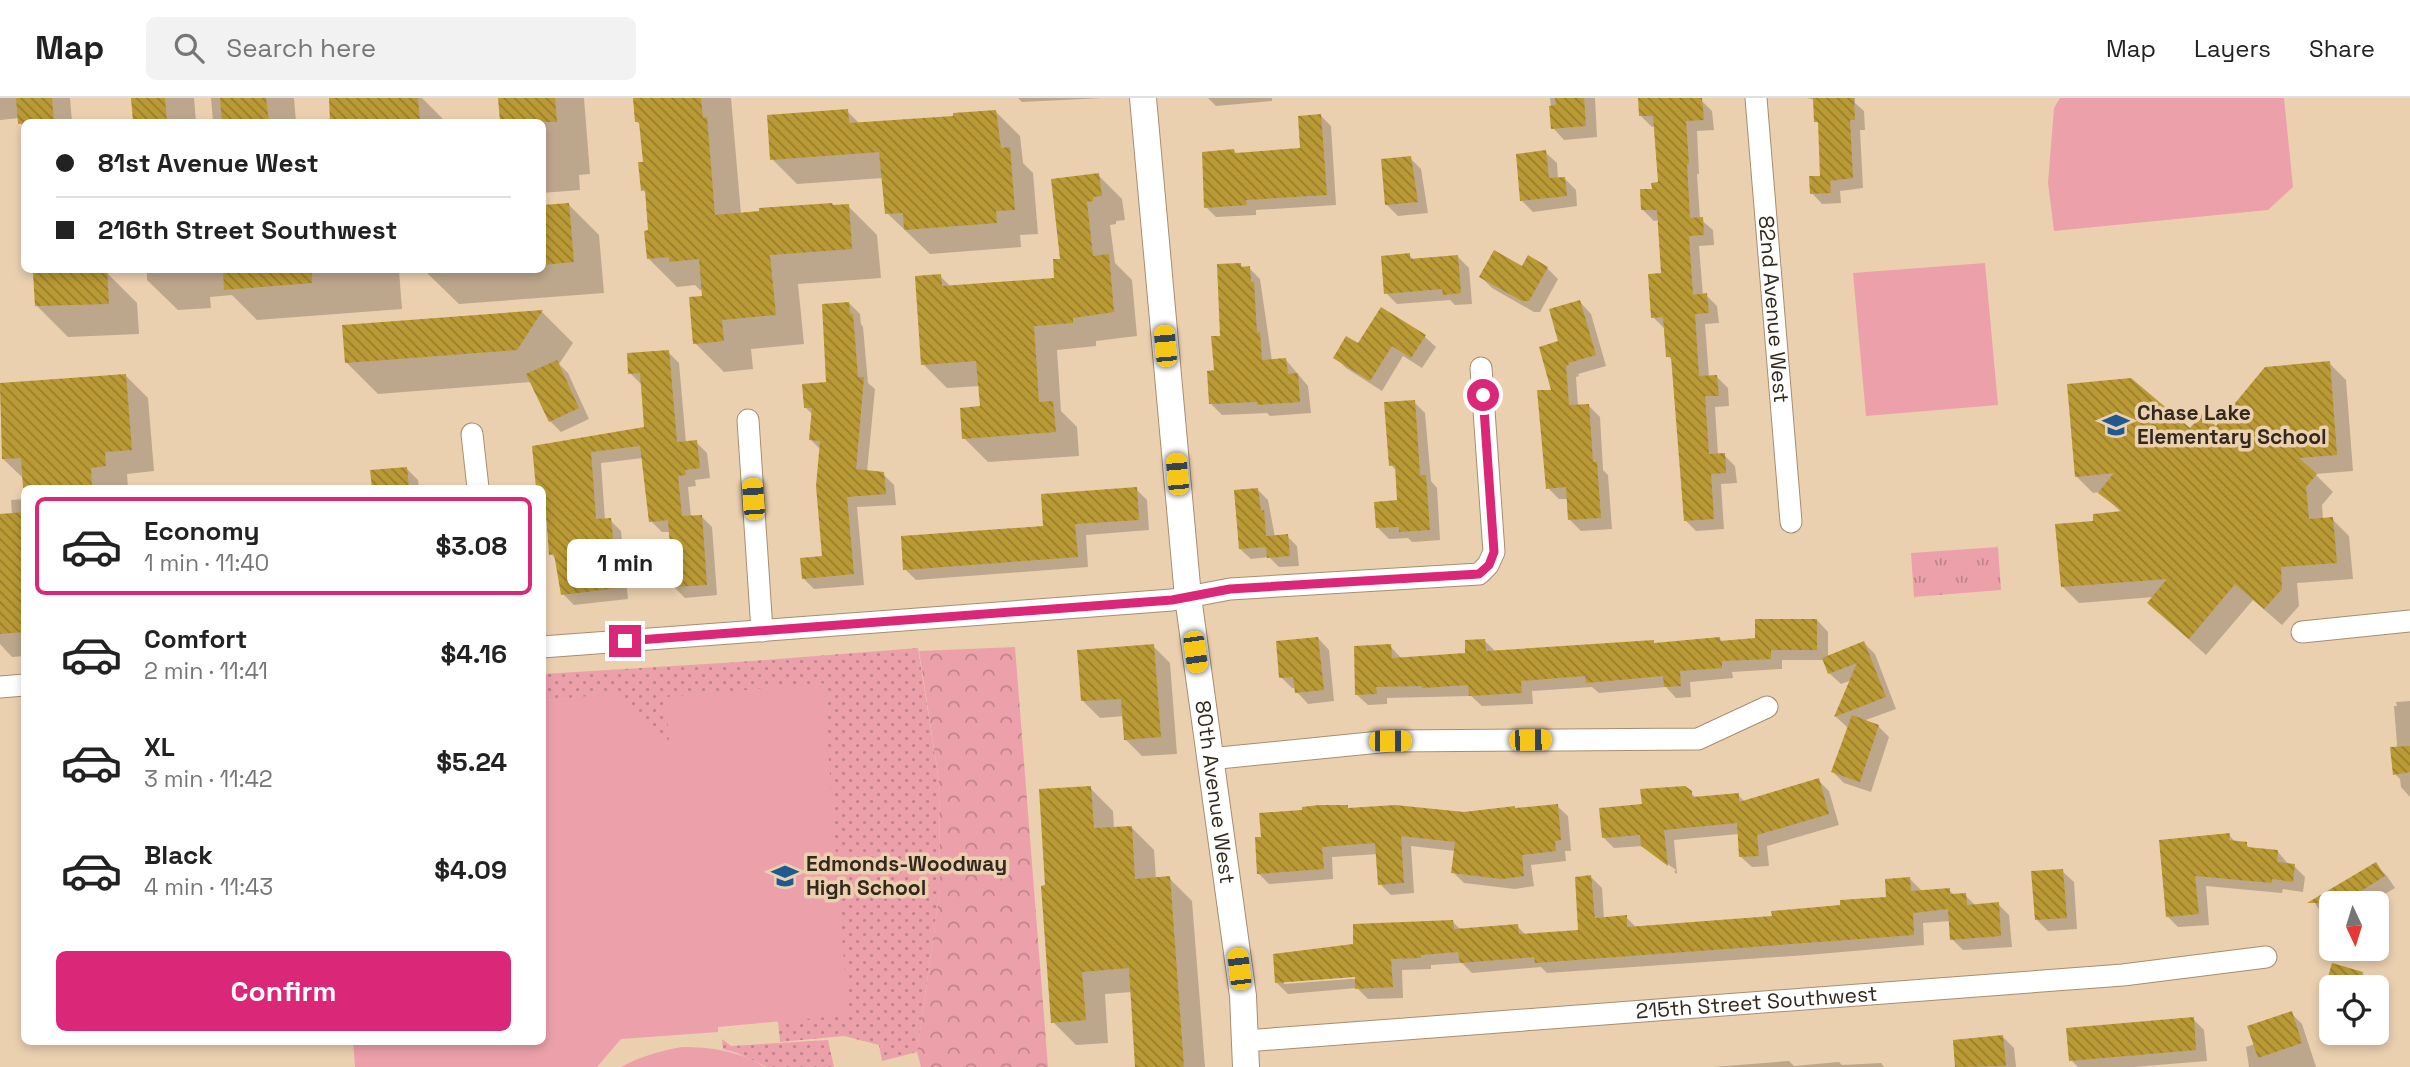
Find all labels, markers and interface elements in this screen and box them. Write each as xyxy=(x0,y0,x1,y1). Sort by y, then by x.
search box xyxy=(146,17,636,80)
text: Map xyxy=(35,27,104,69)
icon: search xyxy=(170,29,208,67)
text: Search here xyxy=(226,31,376,65)
text: Map xyxy=(2106,33,2156,64)
text: Layers xyxy=(2194,33,2271,64)
text: Share xyxy=(2309,33,2375,64)
text: 81st Avenue West xyxy=(98,146,319,180)
text: 216th Street Southwest xyxy=(98,213,397,247)
street label: 82nd Avenue West xyxy=(1753,215,1795,404)
car xyxy=(1153,324,1178,368)
route start xyxy=(1467,379,1499,411)
place label: Chase Lake Elementary School xyxy=(2137,399,2327,450)
school or university icon: Chase Lake Elementary School xyxy=(2101,410,2131,440)
car xyxy=(1165,452,1190,496)
car xyxy=(742,477,765,521)
text: Economy xyxy=(144,514,260,548)
icon: car xyxy=(60,515,123,578)
text: $3.08 xyxy=(436,529,507,563)
callout: 1 min xyxy=(567,540,683,588)
text: 1 min · 11:40 xyxy=(144,548,269,578)
text: 1 min xyxy=(597,548,653,578)
text: Comfort xyxy=(144,622,247,656)
icon: car xyxy=(60,623,123,686)
route end xyxy=(609,625,641,657)
car xyxy=(1182,630,1209,674)
text: $4.16 xyxy=(440,637,507,671)
text: 2 min · 11:41 xyxy=(144,656,268,686)
street label: 80th Avenue West xyxy=(1189,699,1241,885)
car xyxy=(1509,729,1552,751)
text: XL xyxy=(144,730,175,764)
icon: car xyxy=(60,731,123,794)
car xyxy=(1370,731,1412,752)
text: $5.24 xyxy=(436,745,507,779)
text: 3 min · 11:42 xyxy=(144,764,273,794)
text: Black xyxy=(144,838,213,872)
icon: car xyxy=(60,839,123,902)
place label: Edmonds-Woodway High School xyxy=(806,850,1007,901)
text: $4.09 xyxy=(434,853,507,887)
school or university icon: Edmonds-Woodway High School xyxy=(770,861,800,891)
text: 4 min · 11:43 xyxy=(144,872,273,902)
north arrow xyxy=(2319,891,2389,961)
map controls xyxy=(2319,891,2389,1045)
car xyxy=(1227,947,1252,991)
button: Confirm xyxy=(56,951,511,1031)
button: locate xyxy=(2319,975,2389,1045)
street label: 215th Street Southwest xyxy=(1635,980,1878,1025)

